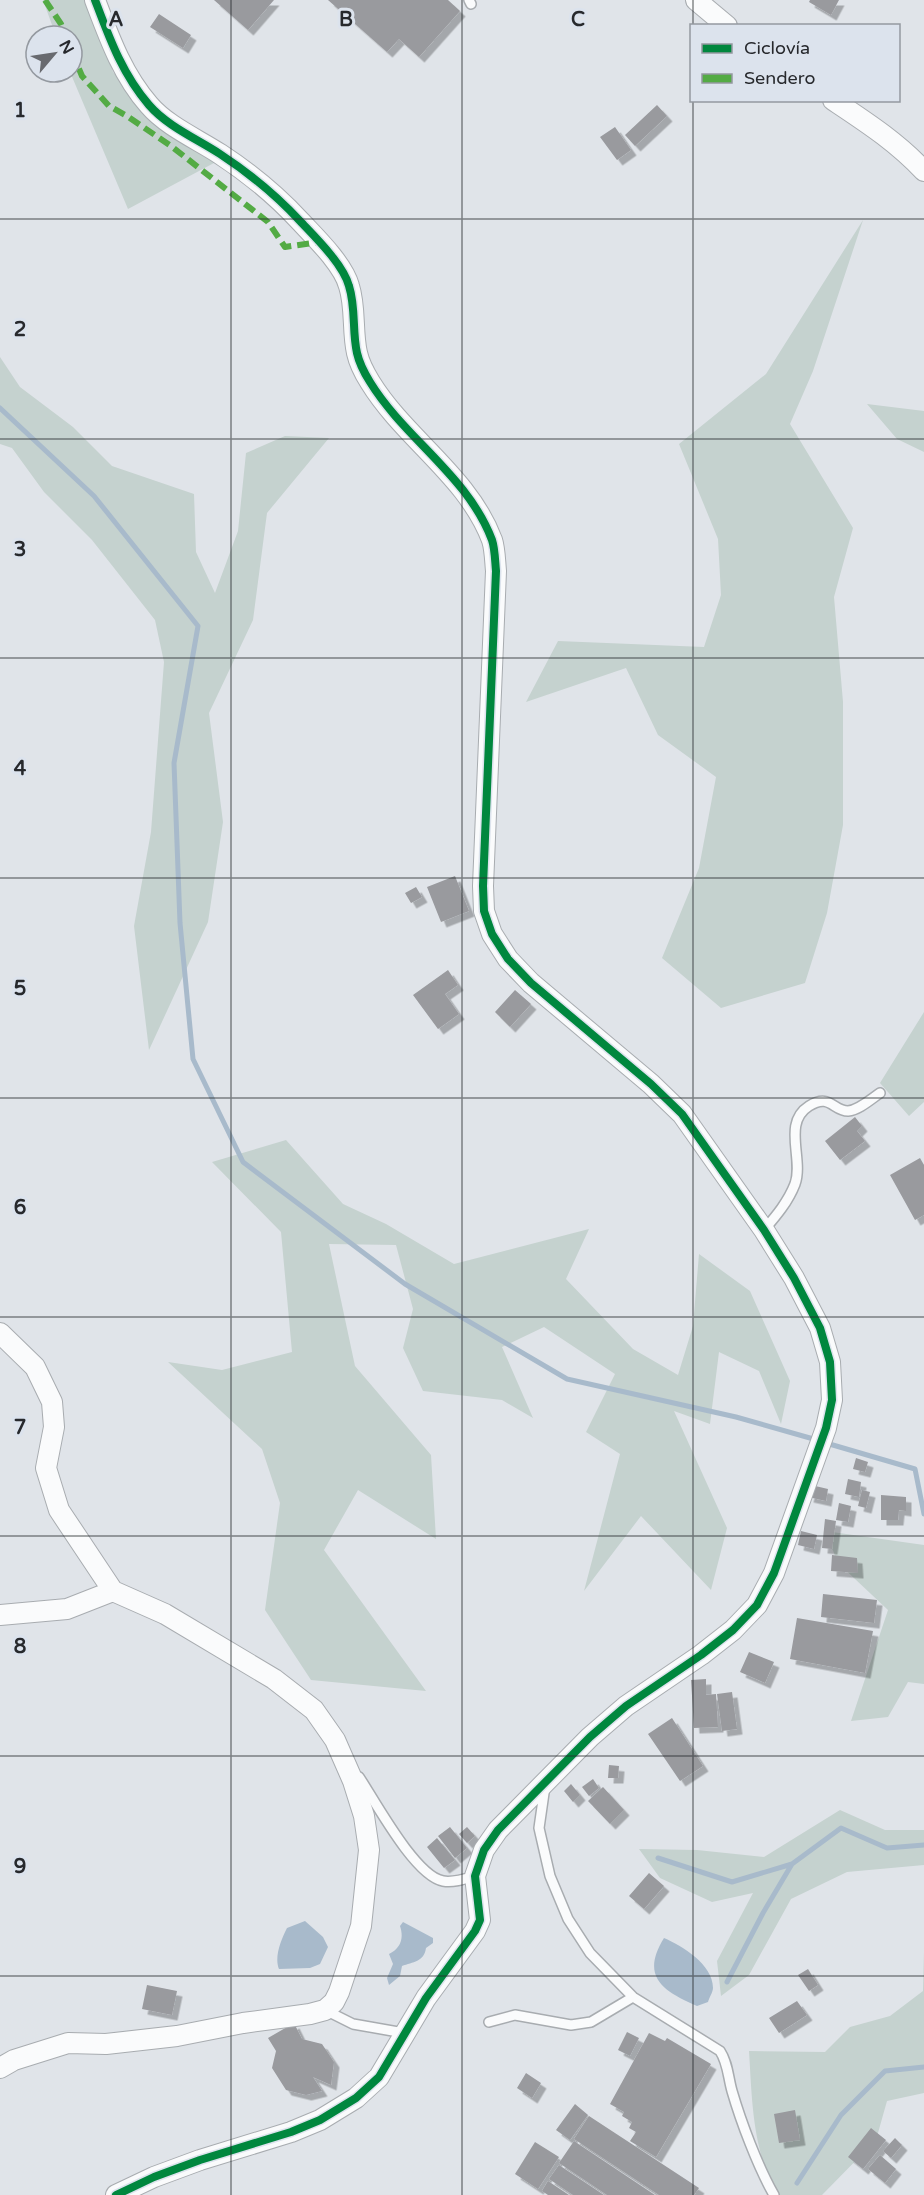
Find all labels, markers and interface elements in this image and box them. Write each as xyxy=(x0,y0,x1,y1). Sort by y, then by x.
text: A xyxy=(109,8,124,32)
text: B xyxy=(339,8,353,32)
text: C xyxy=(571,8,585,32)
north arrow xyxy=(24,24,84,84)
legend xyxy=(690,24,900,102)
text: N xyxy=(54,37,78,58)
text: Ciclovía xyxy=(744,37,810,59)
text: Sendero xyxy=(744,67,815,89)
text: 1 xyxy=(14,99,26,123)
text: 2 xyxy=(14,318,26,342)
text: 3 xyxy=(14,538,26,562)
text: 4 xyxy=(14,757,27,781)
text: 5 xyxy=(14,977,26,1001)
text: 6 xyxy=(14,1196,26,1220)
text: 7 xyxy=(14,1416,26,1440)
text: 8 xyxy=(14,1635,26,1659)
text: 9 xyxy=(14,1855,26,1879)

